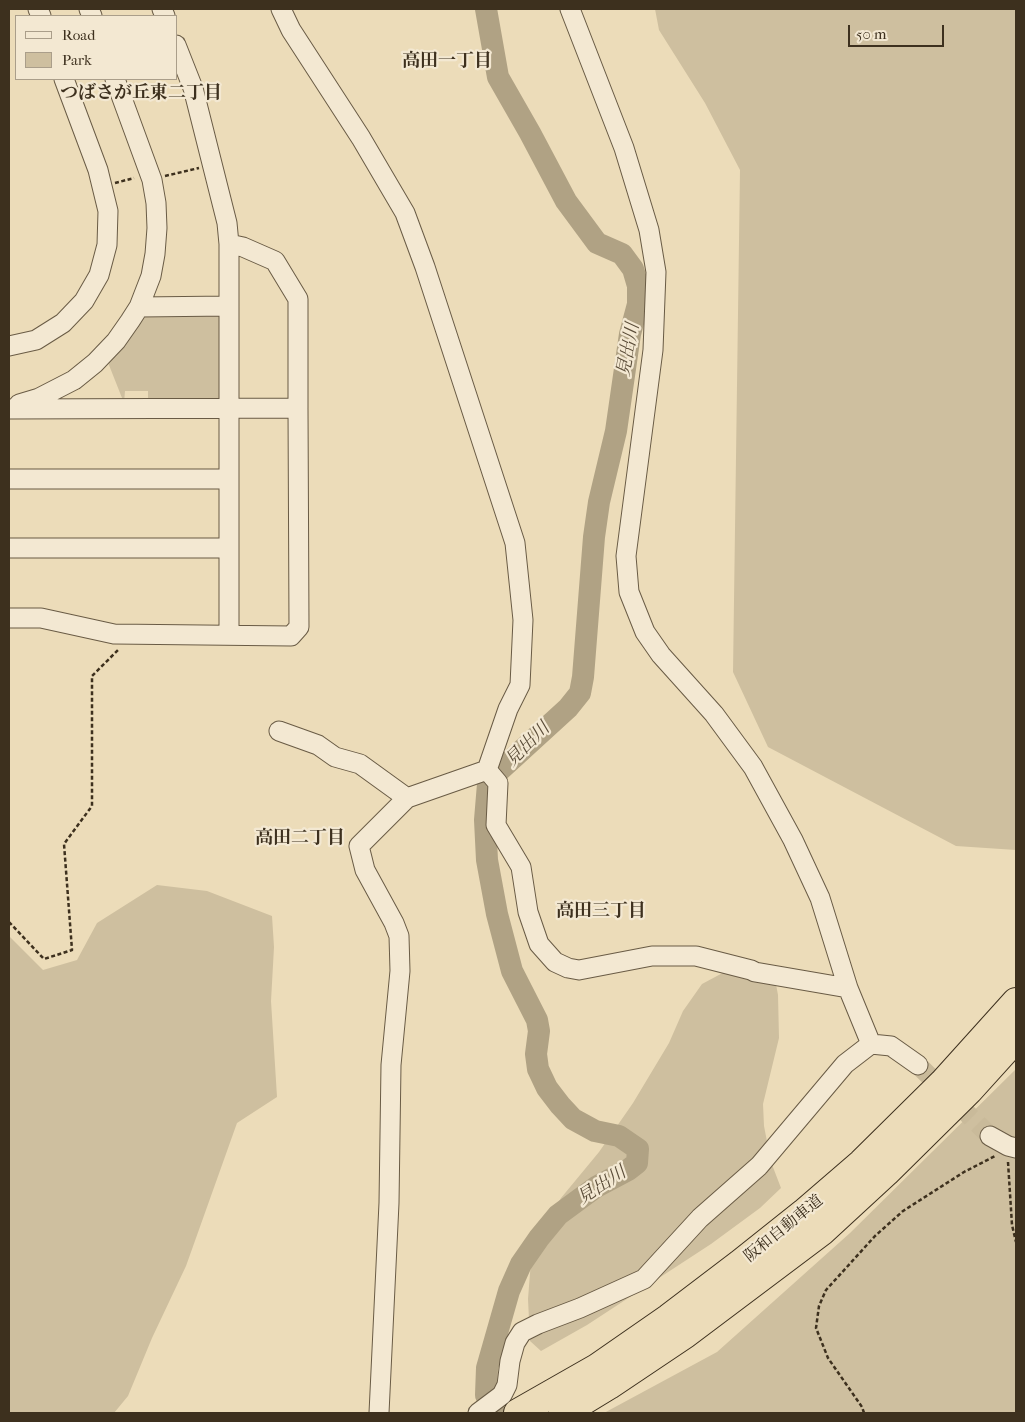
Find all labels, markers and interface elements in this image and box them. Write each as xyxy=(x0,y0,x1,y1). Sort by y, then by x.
legend xyxy=(15,15,178,80)
scale bar xyxy=(850,15,946,47)
text: 50 m xyxy=(856,25,886,43)
text: Road xyxy=(62,26,95,44)
text: Park xyxy=(62,51,92,69)
district label: 高田一丁目 xyxy=(402,51,492,73)
district label: つばさが丘東二丁目 xyxy=(60,83,222,105)
water label: 見出川 xyxy=(613,321,645,379)
water label: 見出川 xyxy=(501,718,555,772)
district label: 高田二丁目 xyxy=(255,828,345,850)
district label: 高田三丁目 xyxy=(556,901,646,923)
water label: 見出川 xyxy=(573,1162,631,1210)
street label: 阪和自動車道 xyxy=(741,1191,827,1267)

